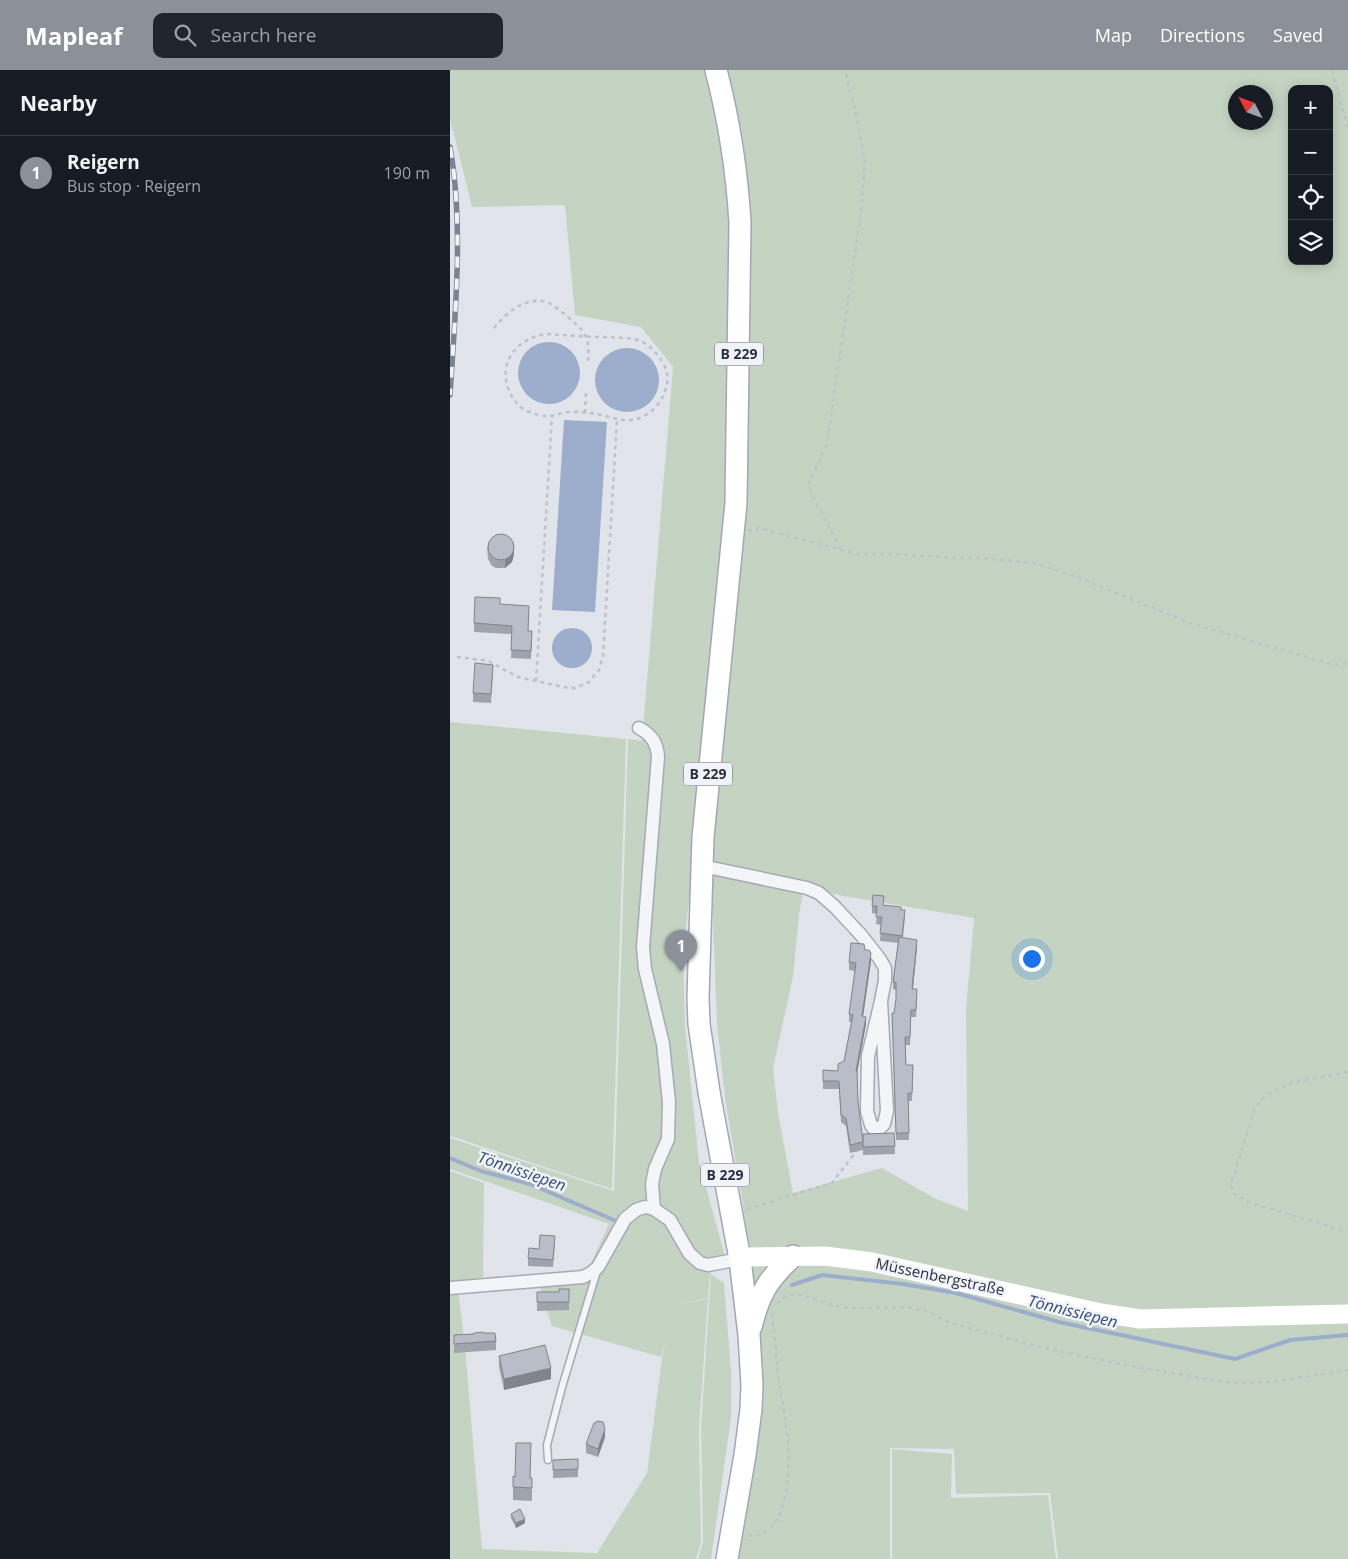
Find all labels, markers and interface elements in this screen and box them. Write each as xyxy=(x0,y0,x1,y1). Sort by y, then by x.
search box xyxy=(153,13,503,58)
text: Mapleaf xyxy=(25,19,123,52)
icon: search xyxy=(171,21,199,49)
text: Search here xyxy=(211,22,316,48)
text: Map xyxy=(1095,23,1132,47)
text: Directions xyxy=(1160,23,1245,47)
text: Saved xyxy=(1273,23,1323,47)
north arrow xyxy=(1228,85,1273,130)
map controls xyxy=(1288,85,1333,265)
button: + xyxy=(1288,85,1333,130)
text: Nearby xyxy=(20,89,97,117)
button: − xyxy=(1288,130,1333,175)
text: Reigern xyxy=(67,149,140,175)
text: 1 xyxy=(31,162,41,184)
text: 190 m xyxy=(384,162,430,184)
text: Bus stop · Reigern xyxy=(67,175,201,197)
button: locate xyxy=(1288,175,1333,220)
button: layers xyxy=(1288,220,1333,265)
road number: B 229 xyxy=(715,342,763,366)
road number: B 229 xyxy=(684,762,732,786)
pin: 1 xyxy=(665,930,697,971)
your location xyxy=(1019,946,1045,972)
water label: Tönnissiepen xyxy=(475,1146,569,1196)
road number: B 229 xyxy=(701,1164,749,1186)
street label: Müssenbergstraße xyxy=(874,1253,1006,1299)
water label: Tönnissiepen xyxy=(1026,1289,1120,1333)

